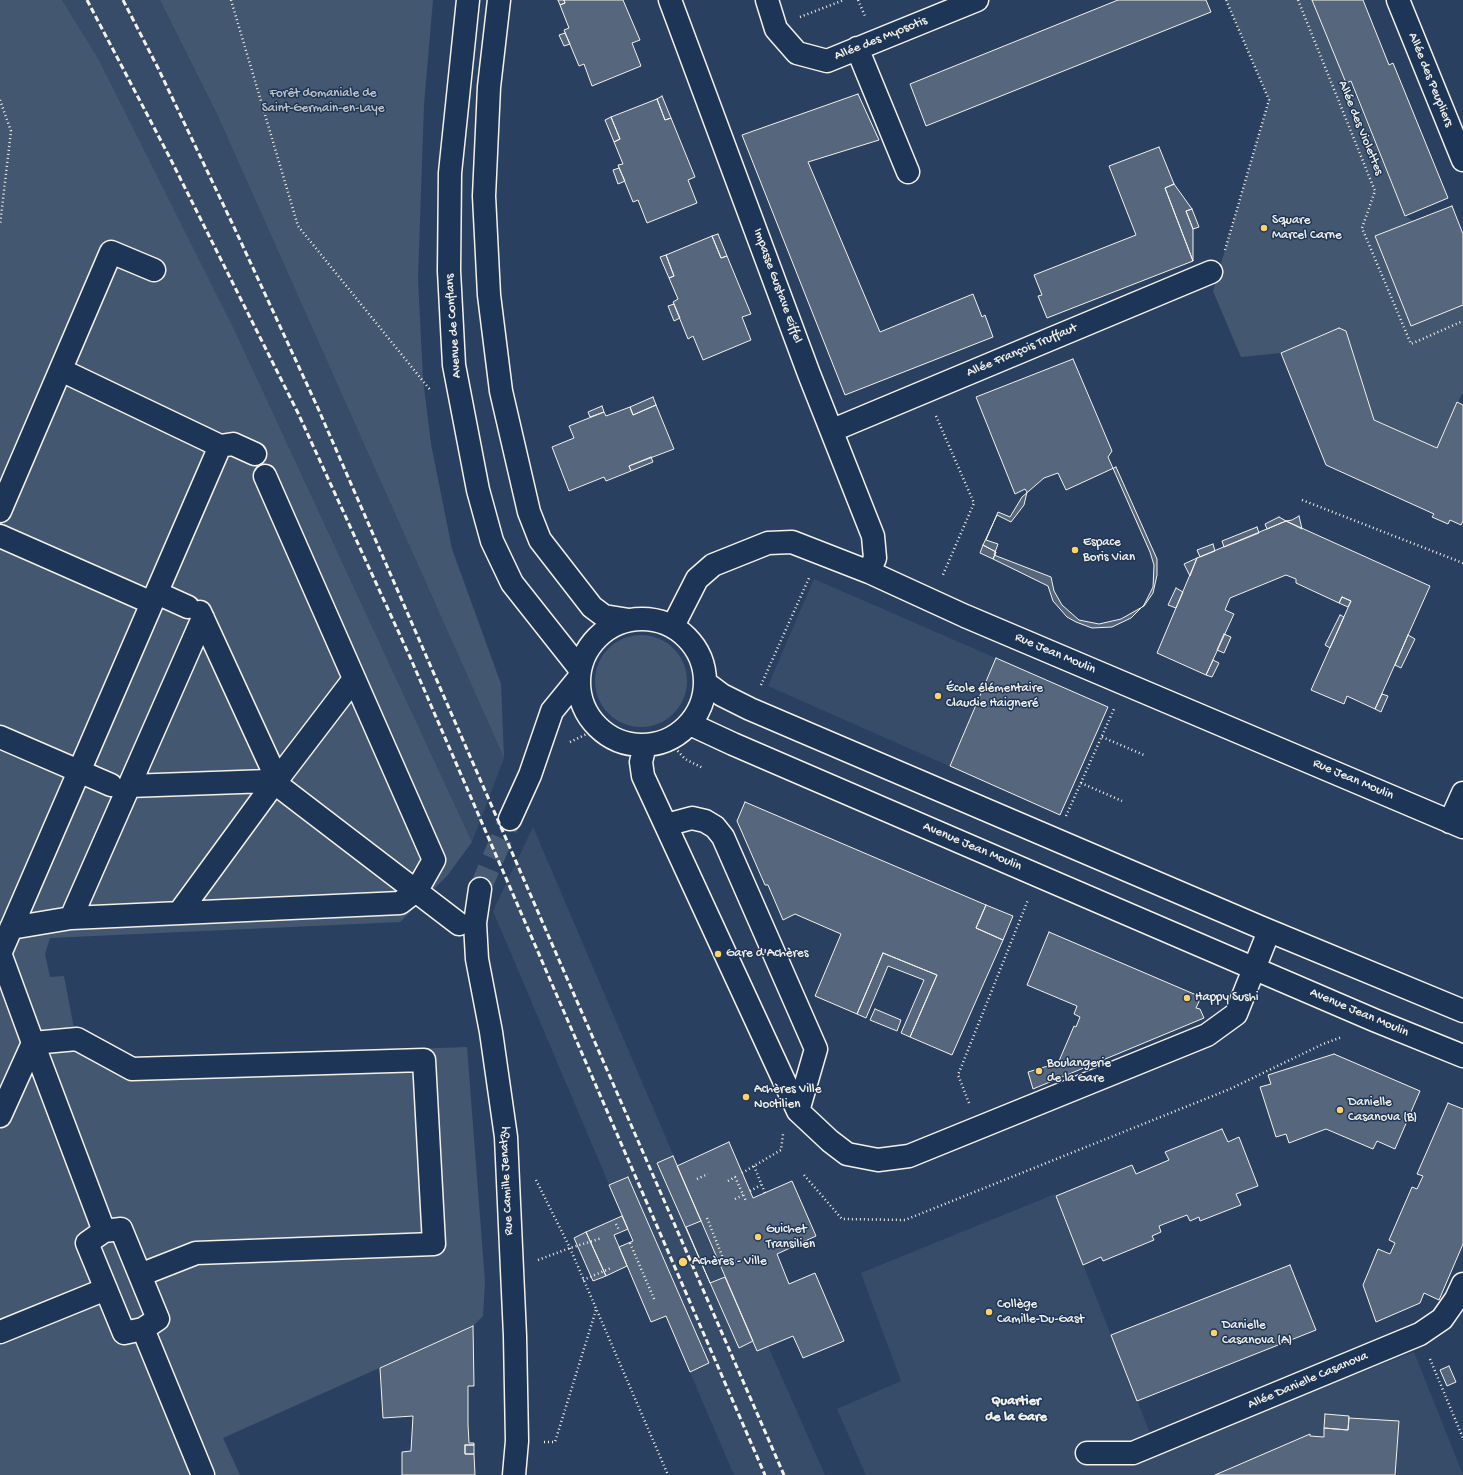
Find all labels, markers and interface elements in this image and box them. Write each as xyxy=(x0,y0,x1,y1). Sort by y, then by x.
street label: Allée des Myosotis xyxy=(832,13,930,65)
street label: Allée des Peupliers xyxy=(1404,31,1456,129)
street label: Allée des Violettes xyxy=(1334,78,1386,178)
park label: Forêt domaniale de Saint-Germain-en-Laye xyxy=(262,86,384,117)
place label: Square Marcel Carne xyxy=(1272,213,1342,244)
marker: Square Marcel Carne xyxy=(1259,223,1269,233)
street label: Impasse Gustave Eiffel xyxy=(749,227,805,345)
street label: Avenue de Conflans xyxy=(443,273,465,379)
street label: Allée François Truffaut xyxy=(964,321,1080,381)
place label: Espace Boris Vian xyxy=(1083,535,1135,566)
marker: Espace Boris Vian xyxy=(1070,545,1080,555)
street label: Rue Jean Moulin xyxy=(1012,630,1098,678)
place label: École élémentaire Claudie Haigneré xyxy=(946,681,1043,712)
marker: École élémentaire Claudie Haigneré xyxy=(933,691,943,701)
street label: Rue Jean Moulin xyxy=(1310,756,1396,804)
street label: Avenue Jean Moulin xyxy=(920,819,1024,875)
place label: Gare d'Achères xyxy=(726,946,809,962)
marker: Gare d'Achères xyxy=(713,949,723,959)
street label: Avenue Jean Moulin xyxy=(1307,985,1411,1041)
place label: Happy Sushi xyxy=(1195,990,1259,1006)
marker: Happy Sushi xyxy=(1182,993,1192,1003)
place label: Boulangerie de la Gare xyxy=(1047,1056,1111,1087)
marker: Boulangerie de la Gare xyxy=(1034,1066,1044,1076)
place label: Achères Ville Noctilien xyxy=(754,1082,821,1113)
marker: Achères Ville Noctilien xyxy=(741,1092,751,1102)
place label: Danielle Casanova (B) xyxy=(1348,1095,1417,1126)
marker: Danielle Casanova (B) xyxy=(1335,1105,1345,1115)
street label: Rue Camille Jenatzy xyxy=(496,1126,518,1236)
place label: Guichet Transilien xyxy=(766,1222,815,1253)
marker: Guichet Transilien xyxy=(753,1232,763,1242)
place label: Achères - Ville xyxy=(692,1254,767,1270)
marker: Achères - Ville xyxy=(677,1256,689,1268)
place label: Collège Camille-Du-Gast xyxy=(997,1297,1084,1328)
marker: Collège Camille-Du-Gast xyxy=(984,1307,994,1317)
place label: Danielle Casanova (A) xyxy=(1222,1318,1292,1349)
marker: Danielle Casanova (A) xyxy=(1209,1328,1219,1338)
street label: Allée Danielle Casanova xyxy=(1246,1349,1370,1413)
district label: Quartier de la Gare xyxy=(985,1394,1047,1426)

